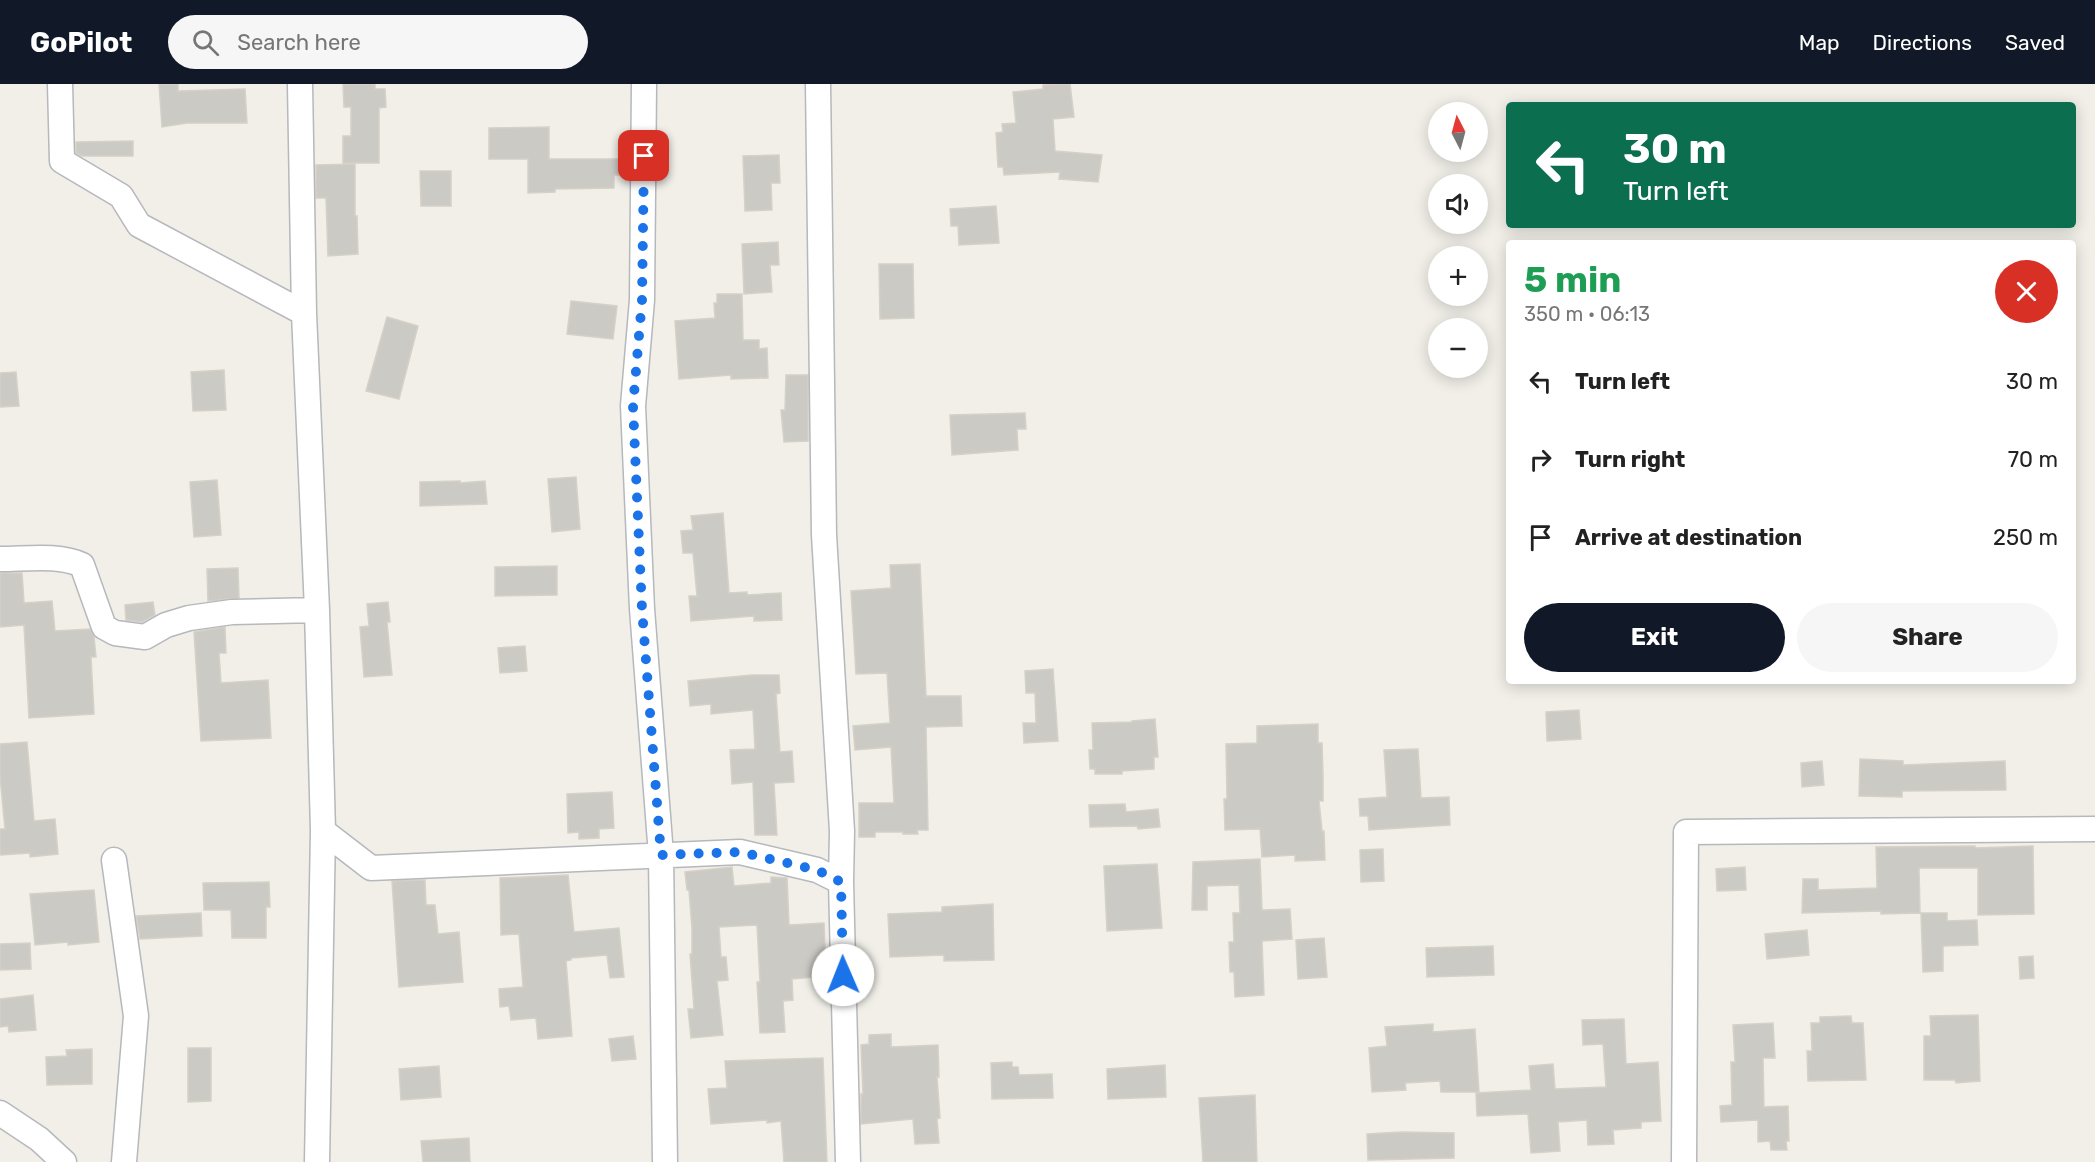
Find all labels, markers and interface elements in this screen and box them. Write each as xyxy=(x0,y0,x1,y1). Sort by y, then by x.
search box xyxy=(168,15,588,69)
text: GoPilot xyxy=(30,26,132,59)
icon: search xyxy=(189,26,222,59)
text: Search here xyxy=(237,29,361,56)
text: Map xyxy=(1799,30,1840,55)
text: Directions xyxy=(1873,30,1972,55)
text: Saved xyxy=(2005,30,2065,55)
north arrow xyxy=(1428,102,1488,162)
map controls xyxy=(1428,102,1488,378)
text: 30 m xyxy=(1623,124,1727,174)
icon: left xyxy=(1524,126,1602,204)
pin xyxy=(618,130,669,181)
icon: arrive xyxy=(627,139,660,172)
button: sound xyxy=(1428,174,1488,234)
text: Turn left xyxy=(1623,175,1728,207)
button: + xyxy=(1428,246,1488,306)
text: 5 min xyxy=(1524,258,1621,301)
button: close xyxy=(1995,260,2058,323)
text: 350 m · 06:13 xyxy=(1524,302,1650,326)
button: − xyxy=(1428,318,1488,378)
icon: left xyxy=(1524,365,1557,398)
text: Turn left xyxy=(1575,368,1670,395)
text: 30 m xyxy=(2006,368,2058,395)
icon: right xyxy=(1524,443,1557,476)
text: Turn right xyxy=(1575,446,1685,473)
text: 70 m xyxy=(2008,446,2058,473)
icon: arrive xyxy=(1524,521,1557,554)
text: Arrive at destination xyxy=(1575,524,1802,551)
text: 250 m xyxy=(1993,524,2058,551)
button: Exit xyxy=(1524,603,1785,672)
button: Share xyxy=(1797,603,2058,672)
position arrow xyxy=(811,943,875,1007)

